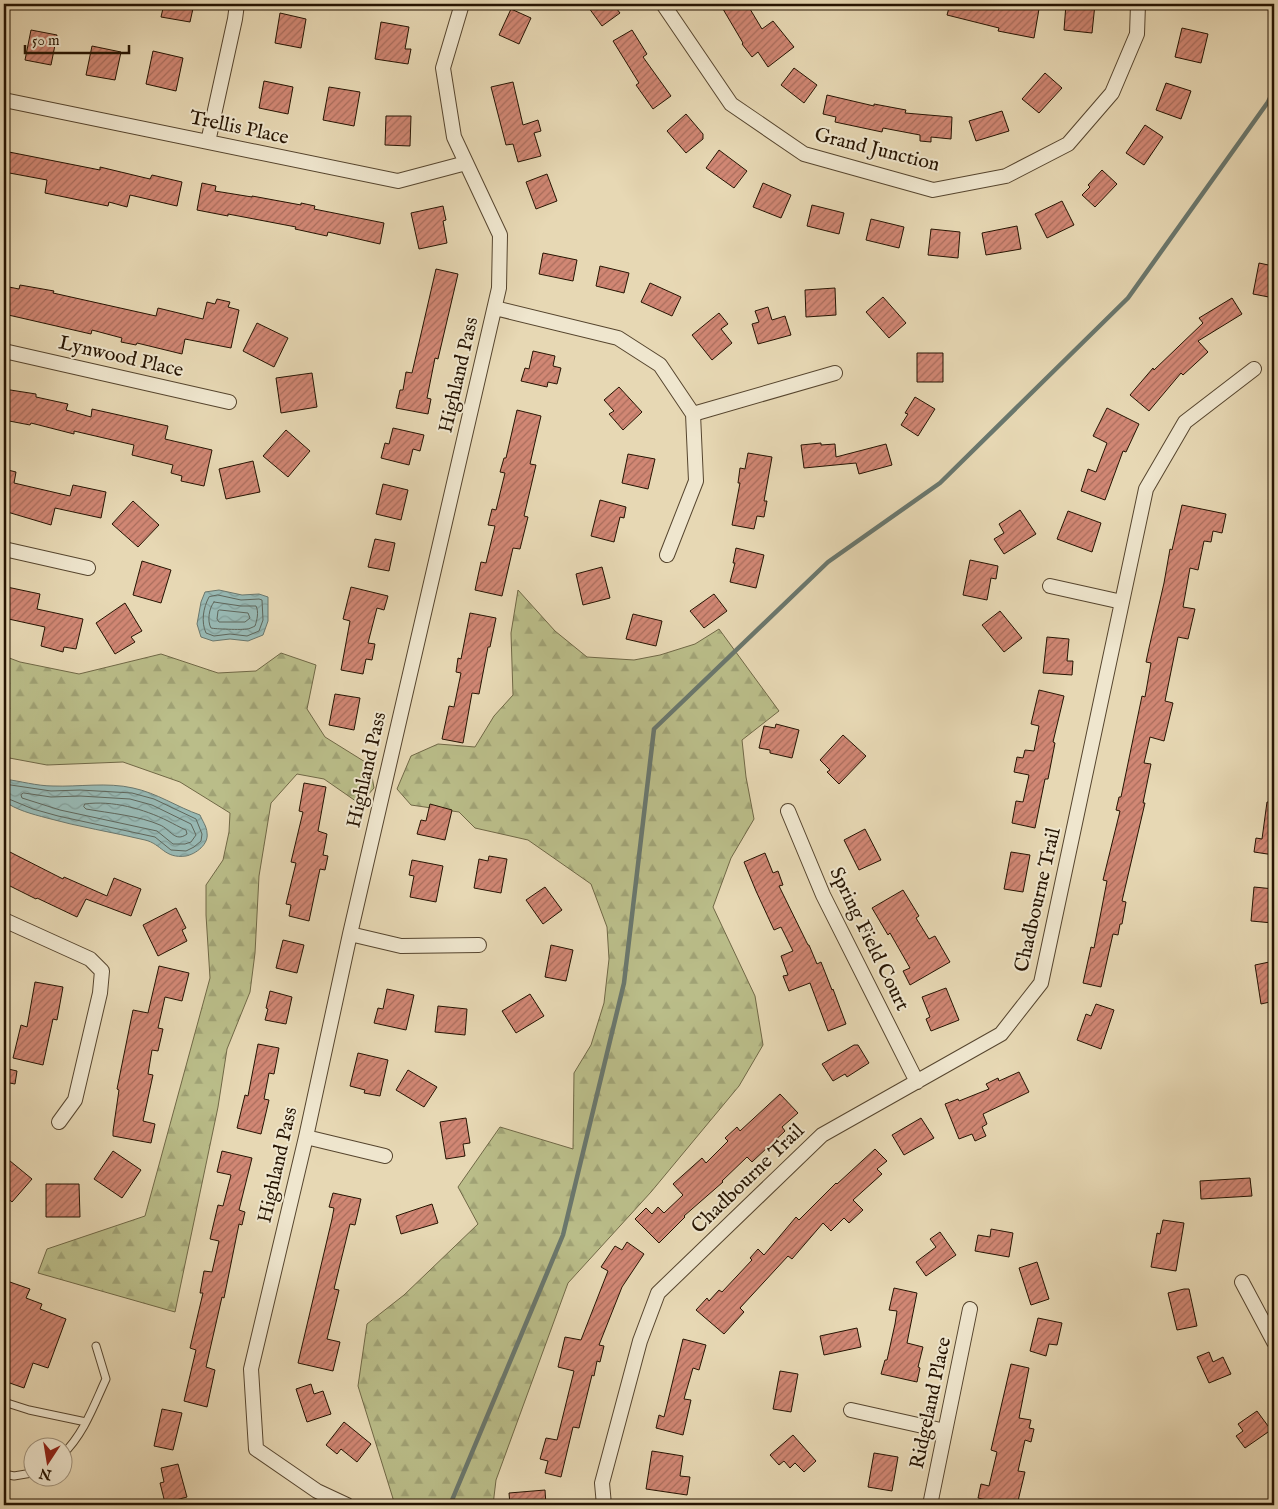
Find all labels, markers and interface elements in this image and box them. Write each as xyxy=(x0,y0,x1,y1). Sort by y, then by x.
scale bar xyxy=(25,22,129,54)
text: 50 m xyxy=(32,31,60,50)
street label: Trellis Place xyxy=(187,105,291,151)
street label: Grand Junction xyxy=(812,122,943,178)
street label: Highland Pass xyxy=(434,315,484,435)
street label: Lynwood Place xyxy=(56,331,186,383)
street label: Highland Pass xyxy=(342,710,392,830)
street label: Chadbourne Trail xyxy=(1009,825,1067,975)
street label: Spring Field Court xyxy=(823,863,915,1015)
street label: Highland Pass xyxy=(253,1105,303,1225)
street label: Chadbourne Trail xyxy=(686,1118,810,1239)
street label: Ridgeland Place xyxy=(905,1335,957,1471)
north arrow xyxy=(22,1436,72,1486)
text: N xyxy=(38,1464,54,1484)

